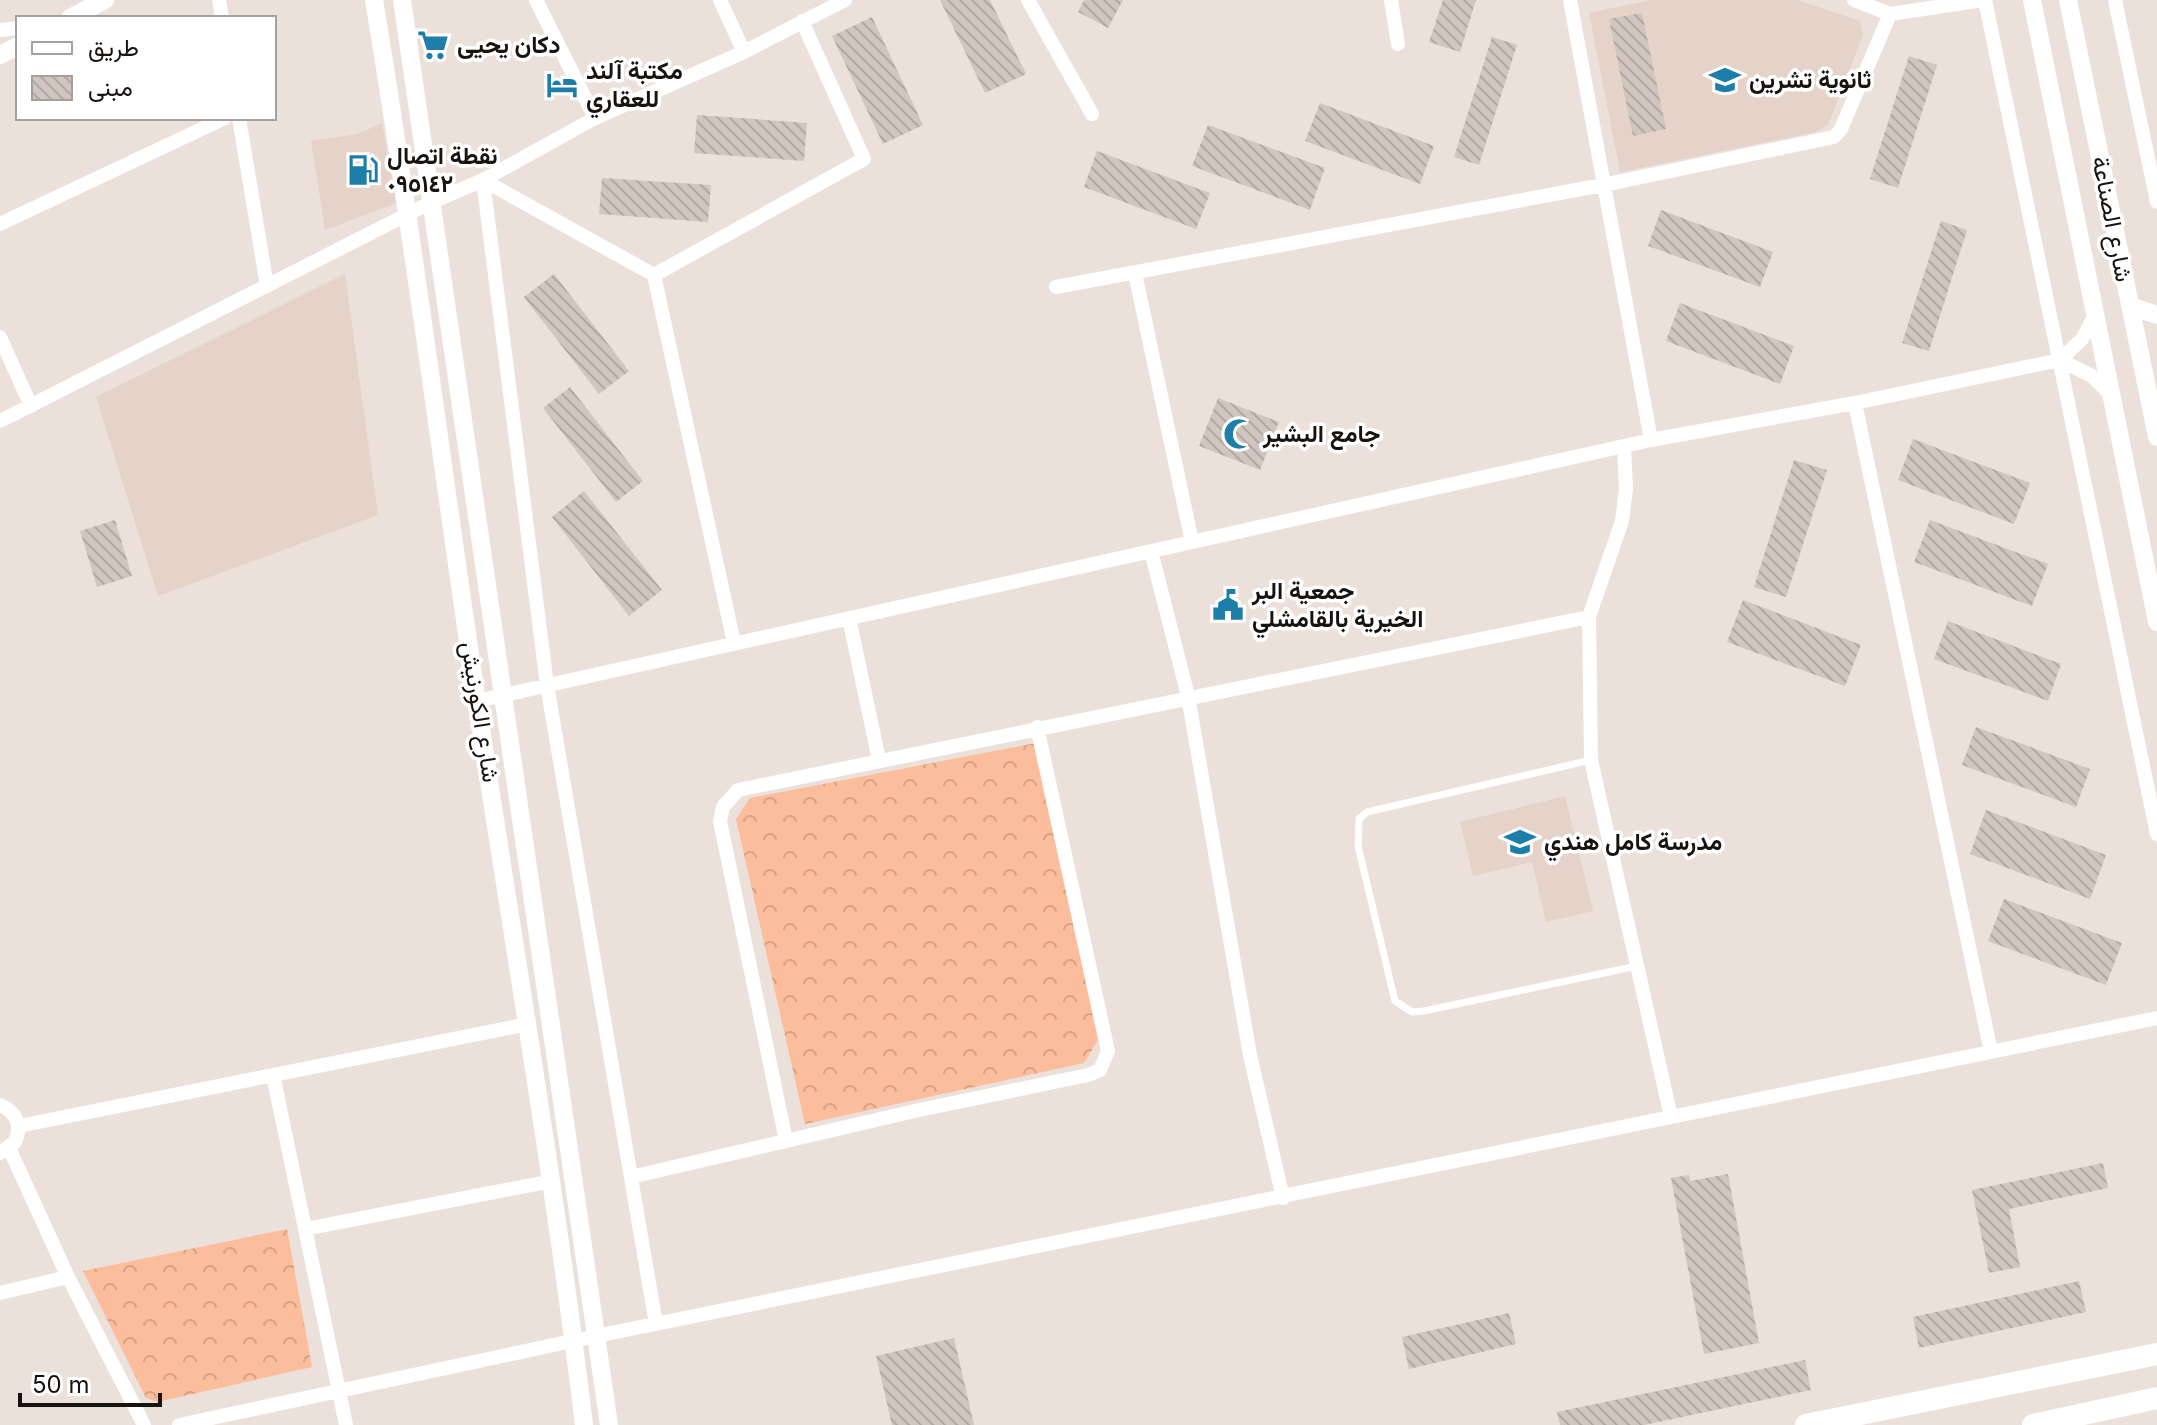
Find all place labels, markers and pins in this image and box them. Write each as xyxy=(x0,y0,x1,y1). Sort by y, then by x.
supermarket icon: دكان يحيى xyxy=(416,28,450,62)
place label: دكان يحيى xyxy=(457,30,560,59)
place label: مكتبة آلند للعقاري xyxy=(586,56,683,119)
school or university icon: ثانوية تشرين xyxy=(1708,63,1742,97)
place label: ثانوية تشرين xyxy=(1749,65,1871,95)
hotel icon: مكتبة آلند للعقاري xyxy=(545,68,579,102)
place label: نقطة اتصال ٠٩٥١٤٢ xyxy=(387,141,498,198)
fuel station icon: نقطة اتصال ٠٩٥١٤٢ xyxy=(346,153,380,187)
mosque icon: جامع البشير xyxy=(1222,417,1256,451)
place label: جامع البشير xyxy=(1262,419,1380,451)
place label: جمعية البر الخيرية بالقامشلي xyxy=(1251,576,1423,639)
public building icon: جمعية البر الخيرية بالقامشلي xyxy=(1211,588,1245,622)
school or university icon: مدرسة كامل هندي xyxy=(1503,825,1537,859)
place label: مدرسة كامل هندي xyxy=(1544,827,1722,862)

